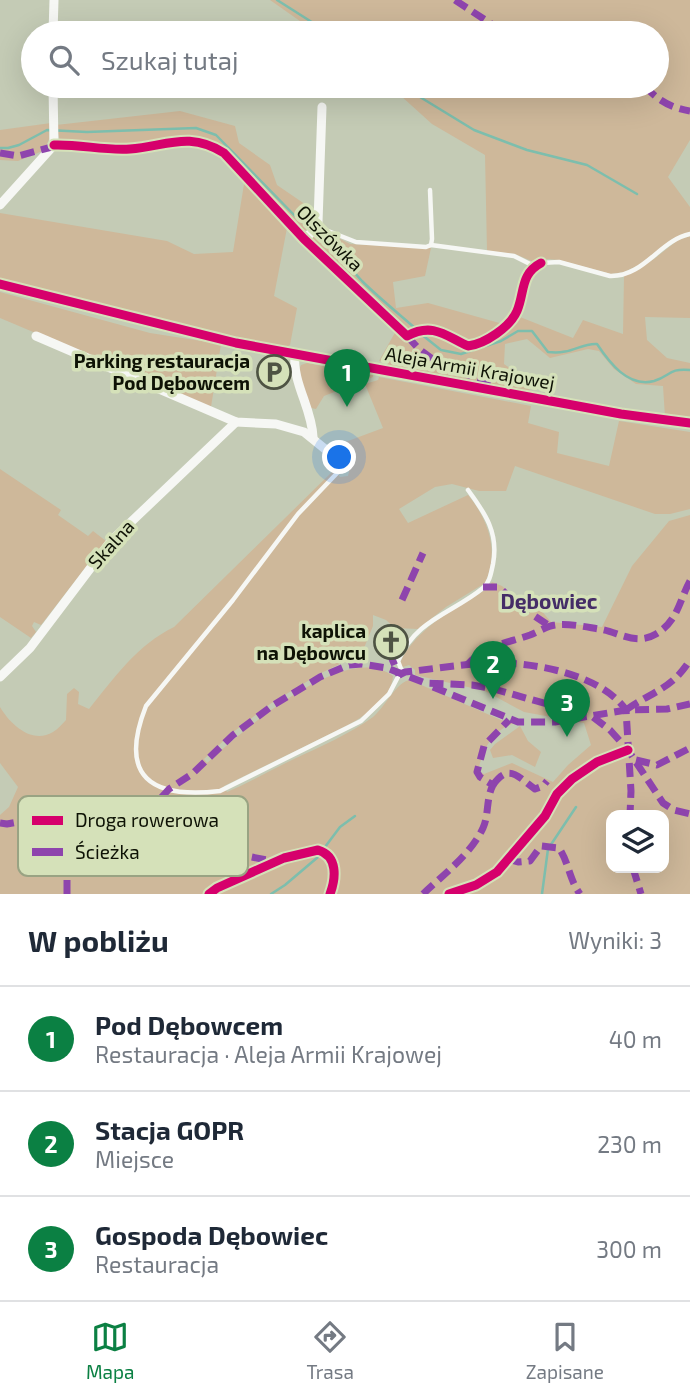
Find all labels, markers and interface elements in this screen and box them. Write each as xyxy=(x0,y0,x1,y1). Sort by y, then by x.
search box xyxy=(21,21,669,98)
icon: search xyxy=(45,41,83,79)
text: Szukaj tutaj xyxy=(101,44,238,75)
street label: Olszówka xyxy=(292,200,368,276)
street label: Aleja Armii Krajowej xyxy=(384,341,557,394)
place label: Parking restauracja Pod Dębowcem xyxy=(74,349,250,394)
pin: 1 xyxy=(324,349,370,407)
parking icon: Parking restauracja Pod Dębowcem xyxy=(255,353,293,391)
your location xyxy=(322,440,356,474)
street label: Skalna xyxy=(83,514,139,573)
district label: Dębowiec xyxy=(500,588,598,613)
place label: kaplica na Dębowcu xyxy=(257,619,366,664)
church icon: kaplica na Dębowcu xyxy=(372,623,410,661)
pin: 2 xyxy=(470,641,516,699)
pin: 3 xyxy=(544,679,590,737)
legend xyxy=(18,796,248,876)
text: Droga rowerowa xyxy=(75,808,219,831)
map controls xyxy=(606,810,669,873)
button: layers xyxy=(606,810,669,873)
text: Ścieżka xyxy=(75,840,140,863)
text: W pobliżu xyxy=(28,922,169,958)
text: Wyniki: 3 xyxy=(568,926,662,954)
text: Pod Dębowcem xyxy=(95,1009,283,1040)
text: 1 xyxy=(46,1025,56,1053)
text: 40 m xyxy=(609,1025,662,1053)
text: Restauracja · Aleja Armii Krajowej xyxy=(95,1040,442,1068)
text: Stacja GOPR xyxy=(95,1114,244,1145)
text: 2 xyxy=(44,1130,58,1158)
text: 230 m xyxy=(597,1130,662,1158)
text: Miejsce xyxy=(95,1145,174,1173)
text: Gospoda Dębowiec xyxy=(95,1219,328,1250)
text: 3 xyxy=(44,1235,58,1263)
text: 300 m xyxy=(596,1235,662,1263)
text: Restauracja xyxy=(95,1250,219,1278)
tab: Mapa xyxy=(86,1318,135,1383)
tab: Trasa xyxy=(306,1318,354,1383)
tab: Zapisane xyxy=(526,1318,604,1383)

